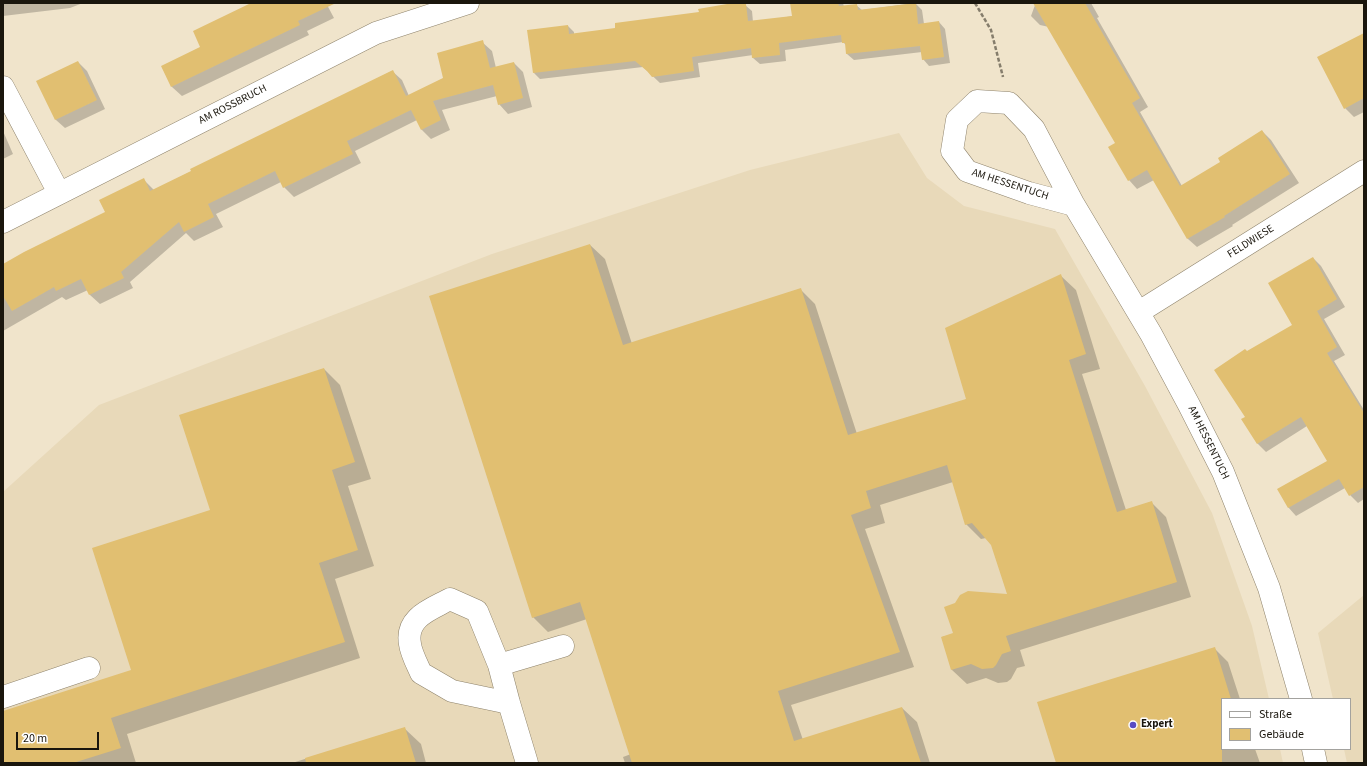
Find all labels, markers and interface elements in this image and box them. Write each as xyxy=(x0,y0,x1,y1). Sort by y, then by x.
street label: AM ROSSBRUCH xyxy=(197,82,269,128)
street label: AM HESSENTUCH xyxy=(970,166,1050,204)
street label: FELDWIESE xyxy=(1225,223,1277,261)
street label: AM HESSENTUCH xyxy=(1185,404,1231,482)
legend xyxy=(1221,698,1351,750)
text: Straße xyxy=(1259,706,1292,723)
place label: Expert xyxy=(1141,718,1173,732)
marker: Expert xyxy=(1128,720,1138,730)
scale bar xyxy=(18,724,101,750)
text: Gebäude xyxy=(1259,726,1304,743)
text: 20 m xyxy=(23,730,47,747)

